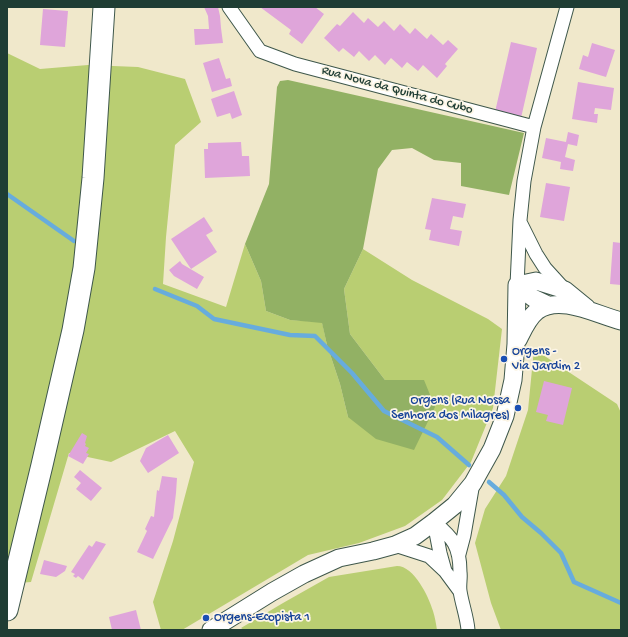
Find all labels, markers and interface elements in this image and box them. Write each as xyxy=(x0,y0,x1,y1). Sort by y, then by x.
street label: Rua Nova da Quinta do Cubo xyxy=(320,63,474,119)
place label: Orgens - Via Jardim 2 xyxy=(512,344,580,375)
marker: Orgens - Via Jardim 2 xyxy=(499,354,509,364)
place label: Orgens (Rua Nossa Senhora dos Milagres) xyxy=(391,393,510,424)
marker: Orgens (Rua Nossa Senhora dos Milagres) xyxy=(513,403,523,413)
place label: Orgens-Ecopista 1 xyxy=(214,610,310,626)
marker: Orgens-Ecopista 1 xyxy=(201,613,211,623)

